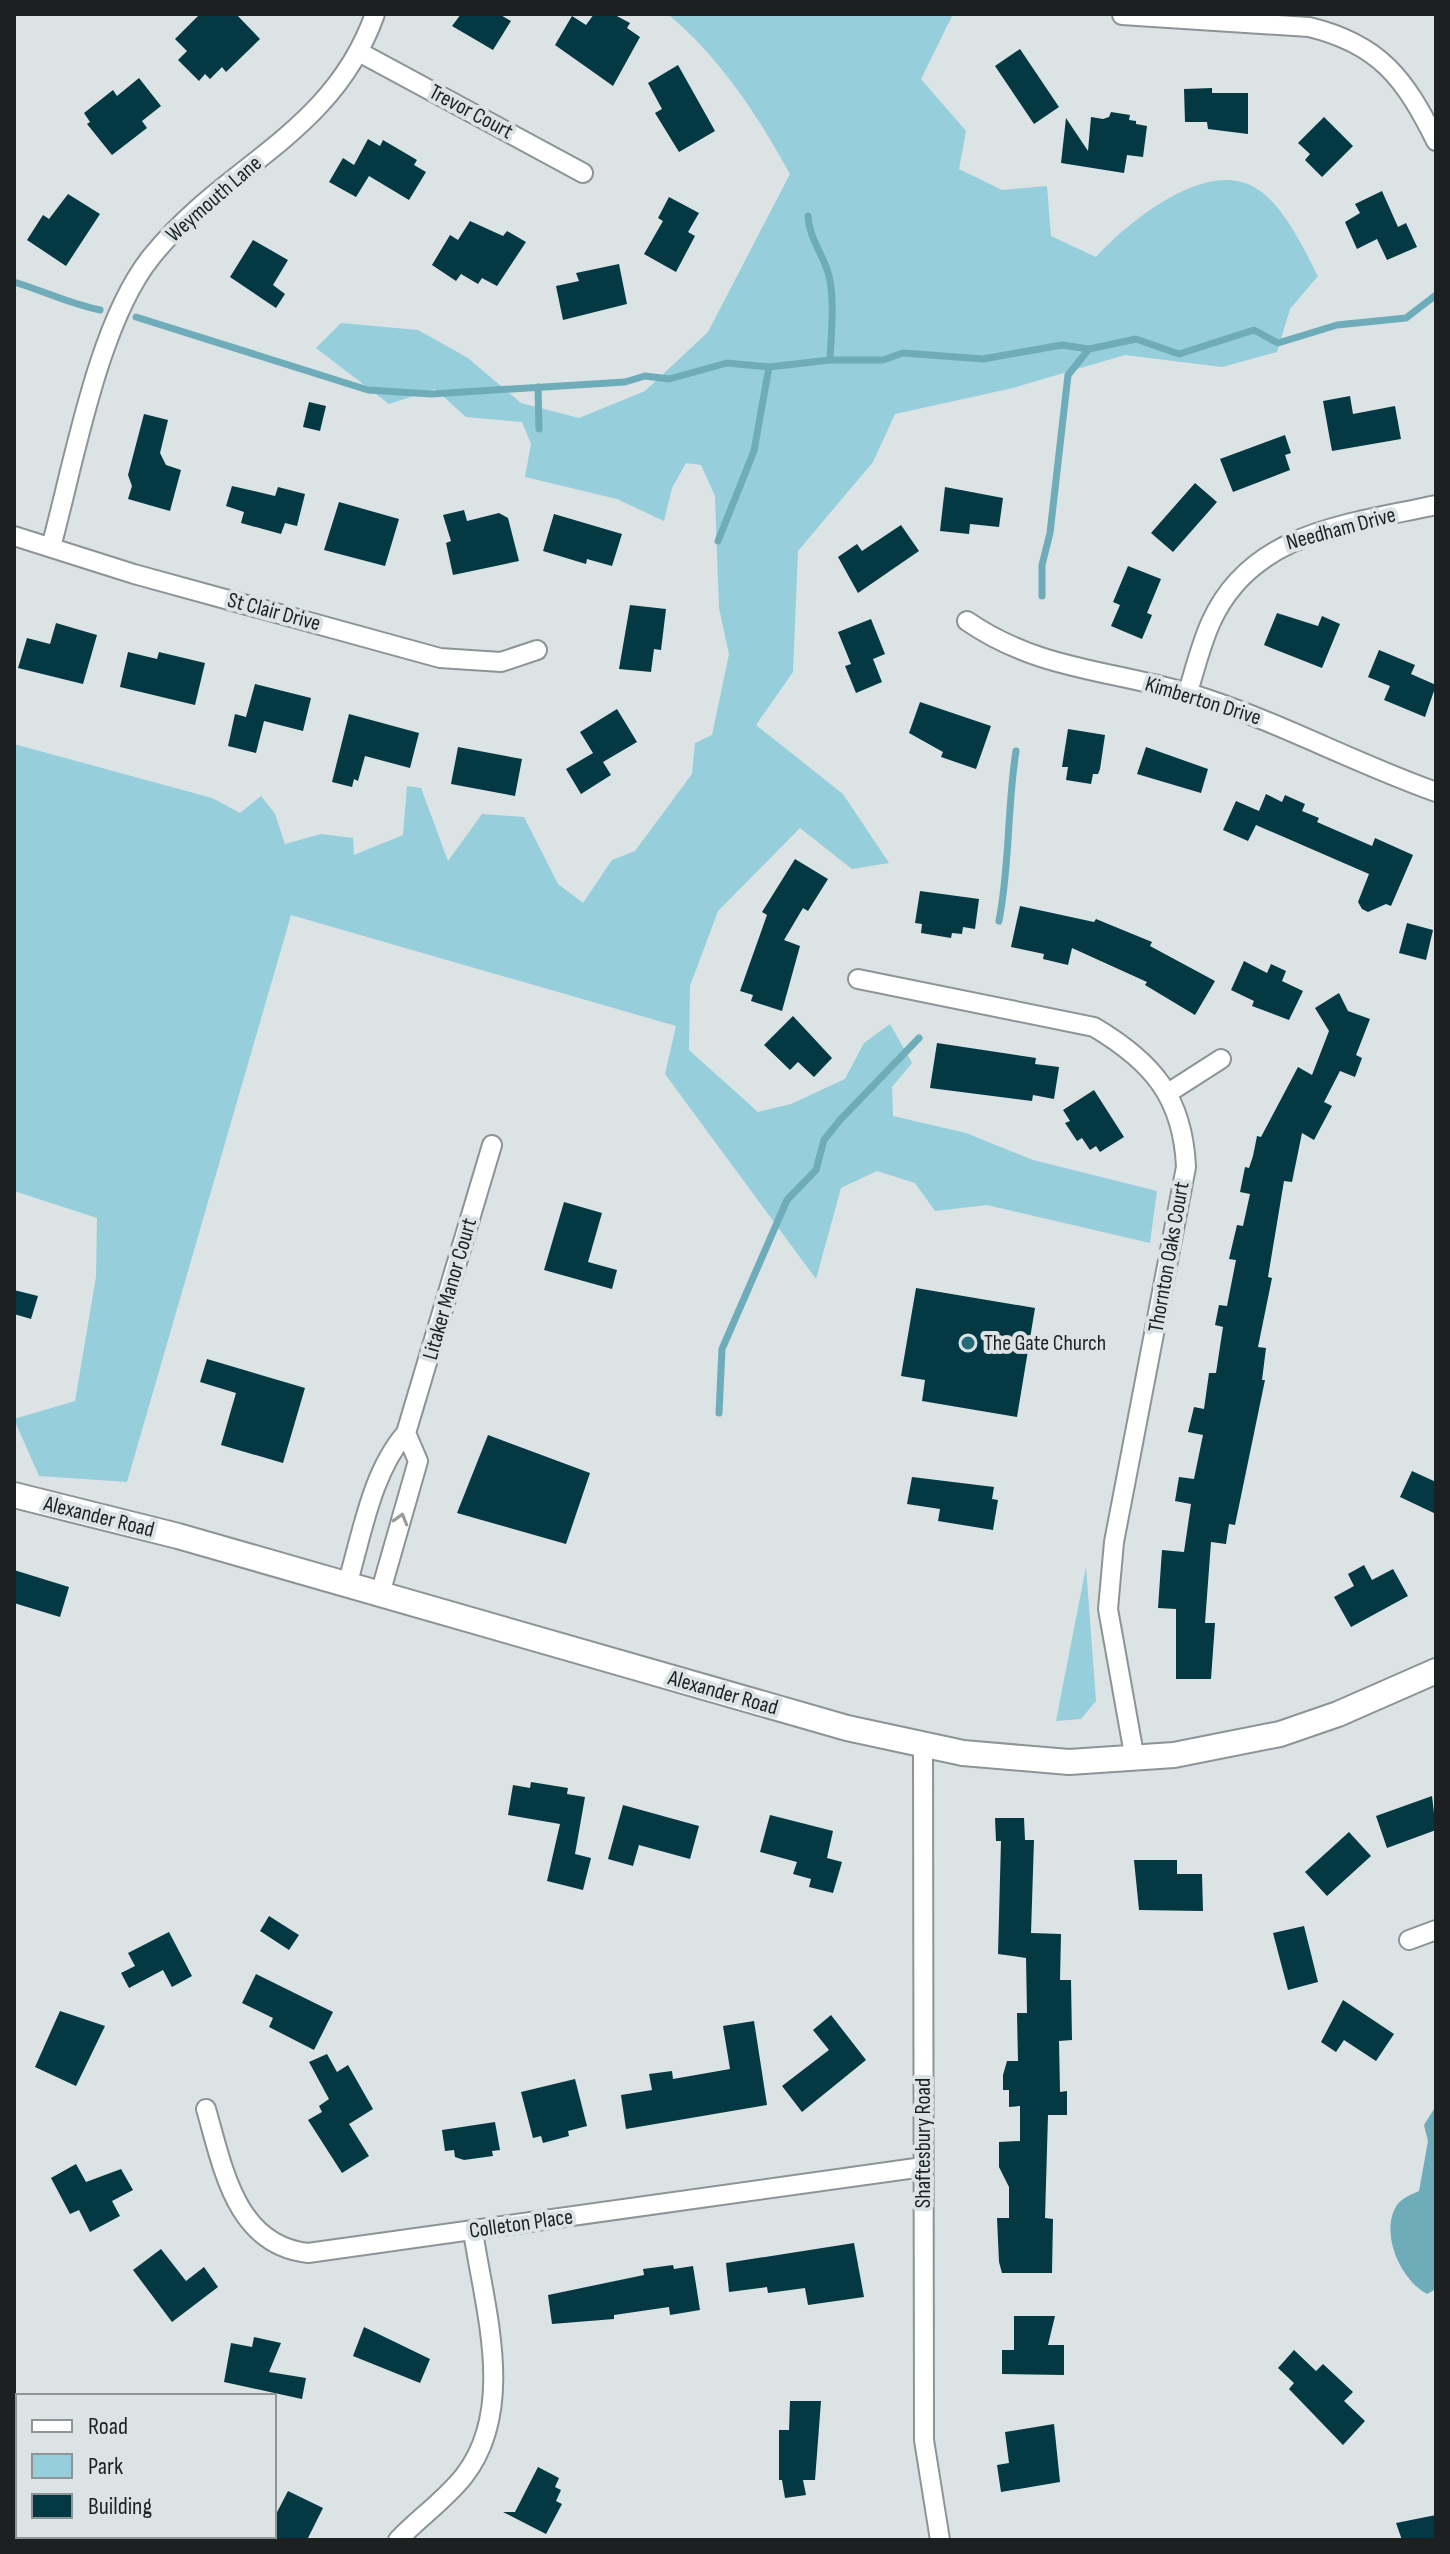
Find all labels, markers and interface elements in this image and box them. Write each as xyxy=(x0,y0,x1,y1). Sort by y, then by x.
street label: Trevor Court xyxy=(424,79,518,145)
street label: Weymouth Lane xyxy=(161,150,267,248)
street label: Needham Drive xyxy=(1283,501,1399,557)
street label: St Clair Drive xyxy=(225,587,323,637)
street label: Kimberton Drive xyxy=(1142,671,1264,731)
street label: Thornton Oaks Court xyxy=(1142,1179,1196,1334)
street label: Litaker Manor Court xyxy=(417,1215,483,1363)
place label: The Gate Church xyxy=(984,1330,1106,1357)
marker: The Gate Church xyxy=(959,1334,977,1352)
street label: Alexander Road xyxy=(40,1490,157,1544)
one-way arrow xyxy=(391,1513,408,1527)
street label: Alexander Road xyxy=(664,1664,781,1722)
street label: Shaftesbury Road xyxy=(910,2078,937,2208)
street label: Colleton Place xyxy=(467,2203,575,2245)
legend xyxy=(16,2394,276,2538)
text: Road xyxy=(88,2412,128,2441)
text: Park xyxy=(88,2452,123,2481)
text: Building xyxy=(88,2492,152,2521)

